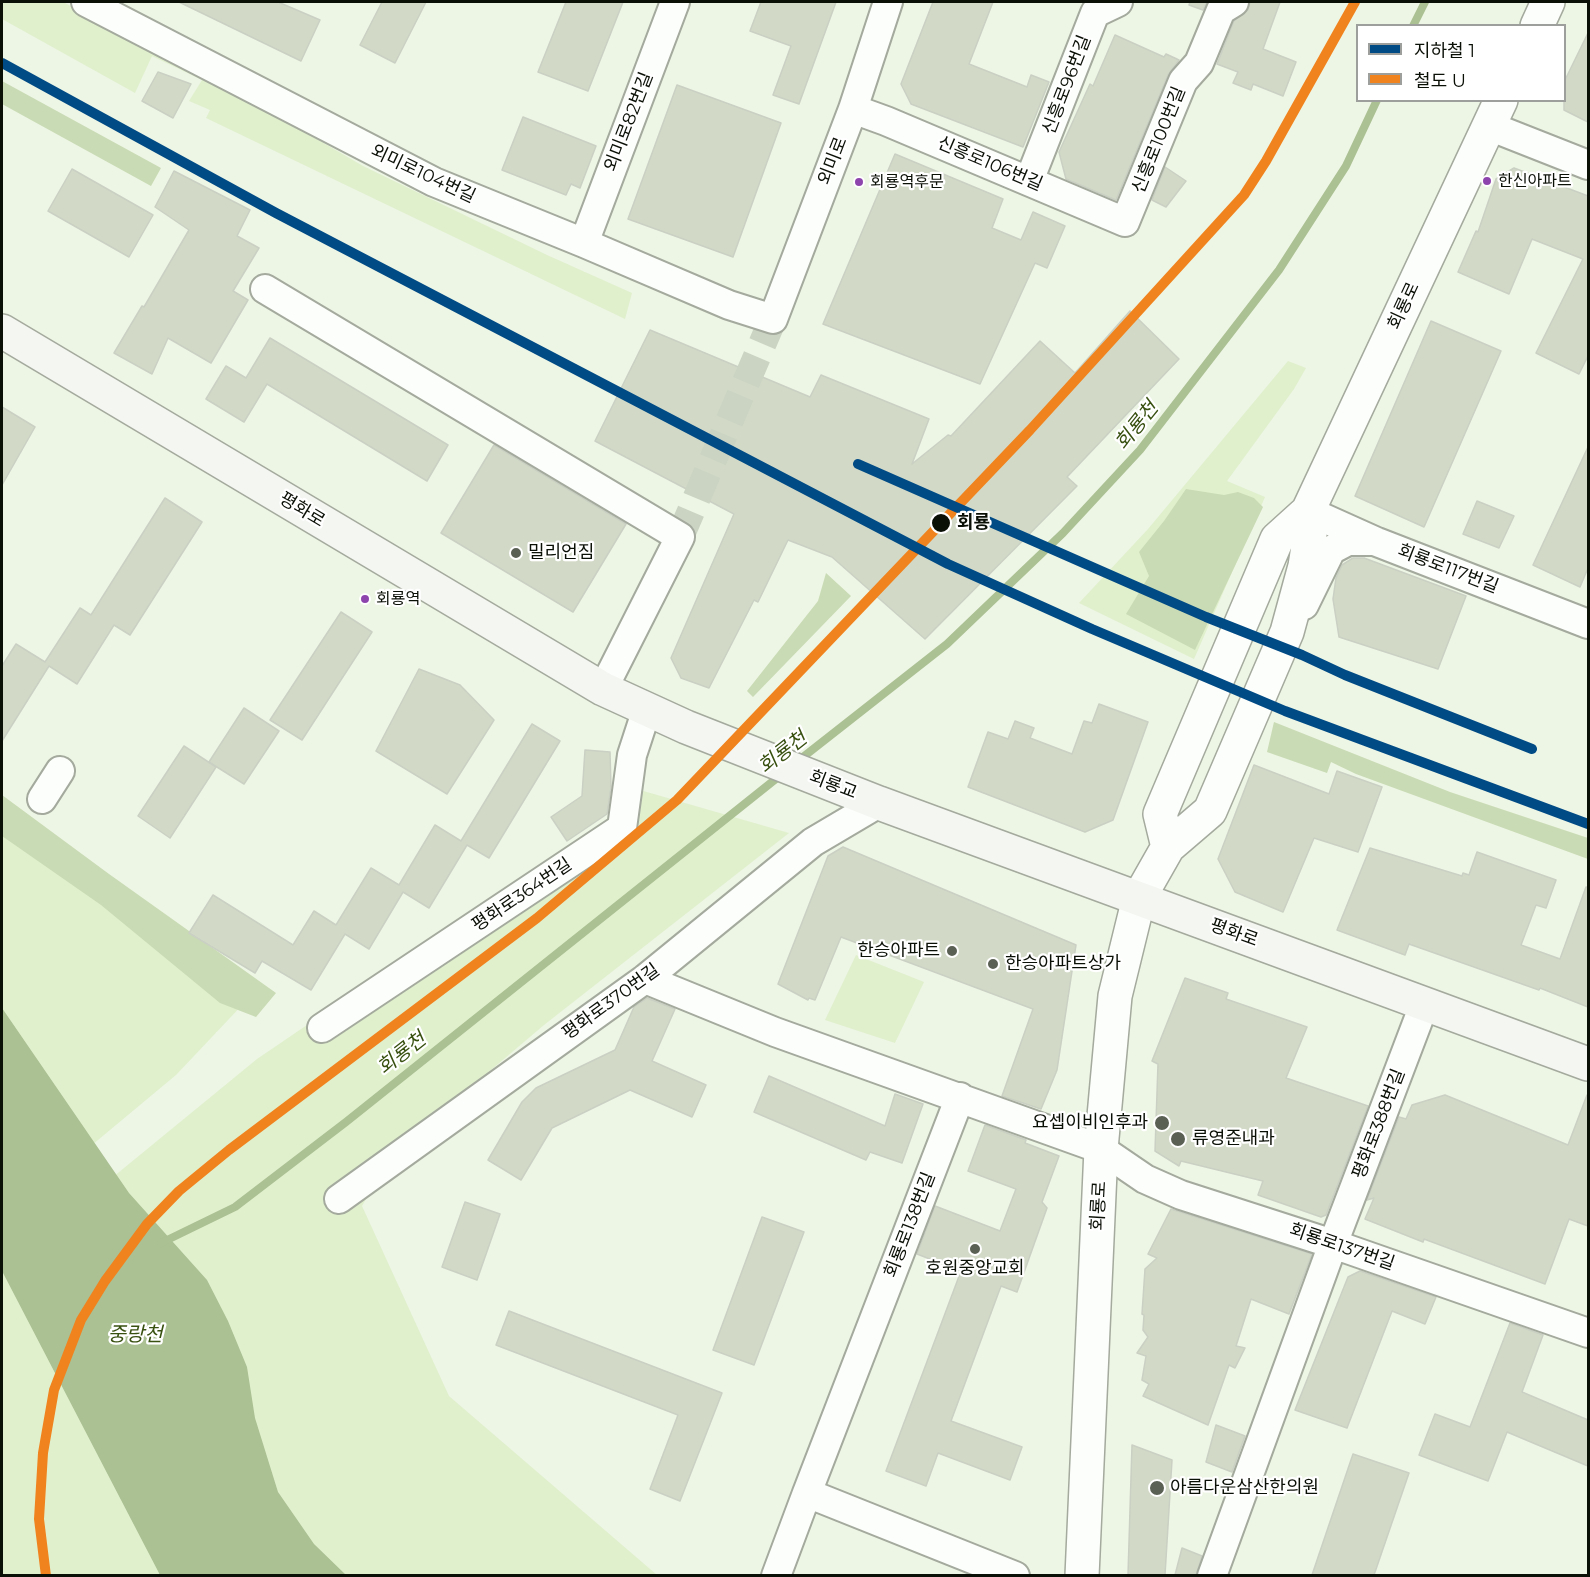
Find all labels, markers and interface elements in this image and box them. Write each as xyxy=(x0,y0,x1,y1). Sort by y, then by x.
legend xyxy=(1356,24,1566,102)
street label: 신흥로96번길 xyxy=(1038,32,1096,138)
text: 지하철 1 xyxy=(1414,40,1475,62)
street label: 외미로82번길 xyxy=(600,69,658,175)
text: 철도 U xyxy=(1414,70,1466,92)
street label: 신흥로100번길 xyxy=(1128,84,1190,196)
street label: 신흥로106번길 xyxy=(934,132,1046,196)
street label: 외미로 xyxy=(814,134,852,188)
street label: 외미로104번길 xyxy=(367,140,479,208)
place label: 한신아파트 xyxy=(1498,171,1572,191)
place label: 회룡역후문 xyxy=(870,172,944,192)
marker: 한신아파트 xyxy=(1481,175,1493,187)
marker: 회룡역후문 xyxy=(853,176,865,188)
street label: 회룡로 xyxy=(1384,279,1424,333)
water label: 회룡천 xyxy=(1110,397,1164,455)
street label: 평화로 xyxy=(275,488,329,532)
marker: 회룡 xyxy=(930,512,952,534)
place label: 회룡 xyxy=(957,512,990,534)
street label: 회룡로117번길 xyxy=(1394,540,1502,598)
place label: 밀리언짐 xyxy=(528,542,594,564)
marker: 밀리언짐 xyxy=(509,546,523,560)
place label: 회룡역 xyxy=(376,589,420,609)
marker: 회룡역 xyxy=(359,593,371,605)
water label: 회룡천 xyxy=(754,727,812,779)
street label: 회룡교 xyxy=(806,766,860,804)
street label: 평화로364번길 xyxy=(468,854,576,936)
street label: 평화로 xyxy=(1207,914,1261,952)
place label: 한승아파트 xyxy=(857,940,940,962)
marker: 한승아파트 xyxy=(945,944,959,958)
place label: 한승아파트상가 xyxy=(1005,953,1121,975)
marker: 한승아파트상가 xyxy=(986,957,1000,971)
street label: 평화로370번길 xyxy=(558,960,664,1044)
water label: 회룡천 xyxy=(373,1028,431,1080)
street label: 평화로388번길 xyxy=(1348,1066,1410,1182)
place label: 요셉이비인후과 xyxy=(1032,1112,1148,1134)
marker: 요셉이비인후과 xyxy=(1153,1114,1171,1132)
place label: 류영준내과 xyxy=(1192,1128,1275,1150)
marker: 류영준내과 xyxy=(1169,1130,1187,1148)
street label: 회룡로138번길 xyxy=(880,1169,940,1281)
street label: 회룡로 xyxy=(1087,1181,1111,1231)
street label: 회룡로137번길 xyxy=(1287,1219,1397,1275)
marker: 호원중앙교회 xyxy=(968,1242,982,1256)
place label: 호원중앙교회 xyxy=(925,1258,1025,1280)
water label: 중랑천 xyxy=(107,1323,163,1347)
place label: 아름다운삼산한의원 xyxy=(1170,1477,1319,1499)
marker: 아름다운삼산한의원 xyxy=(1148,1479,1166,1497)

